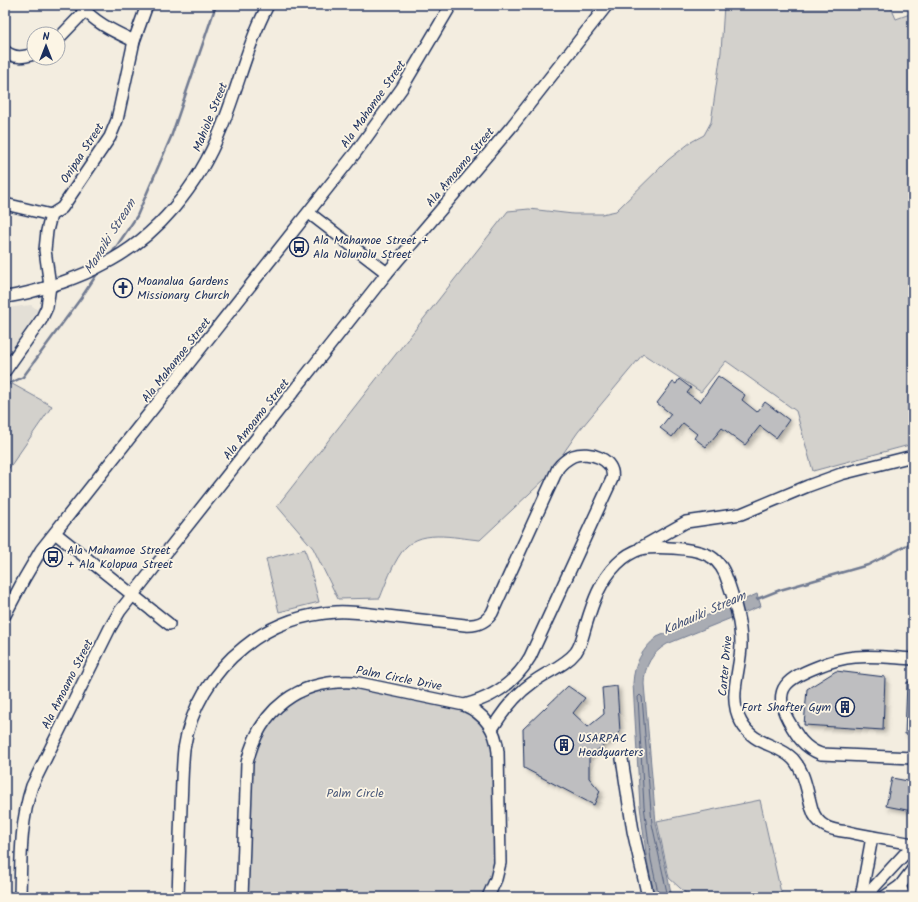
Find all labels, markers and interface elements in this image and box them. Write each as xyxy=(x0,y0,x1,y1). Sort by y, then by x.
north arrow xyxy=(26,26,66,66)
text: N xyxy=(43,28,50,46)
street label: Ala Mahamoe Street xyxy=(336,56,411,152)
street label: Mahiole Street xyxy=(188,79,233,155)
street label: Onipaa Street xyxy=(56,119,109,187)
street label: Ala Amoamo Street xyxy=(421,123,500,211)
water label: Manaiki Stream xyxy=(79,194,143,279)
place label: Ala Mahamoe Street + Ala Nolunolu Street xyxy=(313,231,429,264)
bus stop icon: Ala Mahamoe Street + Ala Nolunolu Street xyxy=(288,236,310,258)
place label: Moanalua Gardens Missionary Church xyxy=(137,272,229,305)
church icon: Moanalua Gardens Missionary Church xyxy=(112,277,134,299)
street label: Ala Mahamoe Street xyxy=(137,313,216,407)
street label: Ala Amoamo Street xyxy=(218,374,295,464)
place label: Ala Mahamoe Street + Ala Kolopua Street xyxy=(67,541,173,574)
bus stop icon: Ala Mahamoe Street + Ala Kolopua Street xyxy=(42,546,64,568)
water label: Kahauiki Stream xyxy=(660,585,751,641)
street label: Carter Drive xyxy=(713,634,738,697)
street label: Ala Amoamo Street xyxy=(37,636,99,733)
street label: Palm Circle Drive xyxy=(354,661,444,696)
building icon: Fort Shafter Gym xyxy=(834,696,856,718)
place label: Fort Shafter Gym xyxy=(742,698,831,717)
place label: USARPAC Headquarters xyxy=(578,729,643,762)
building icon: USARPAC Headquarters xyxy=(553,734,575,756)
park label: Palm Circle xyxy=(326,784,384,803)

